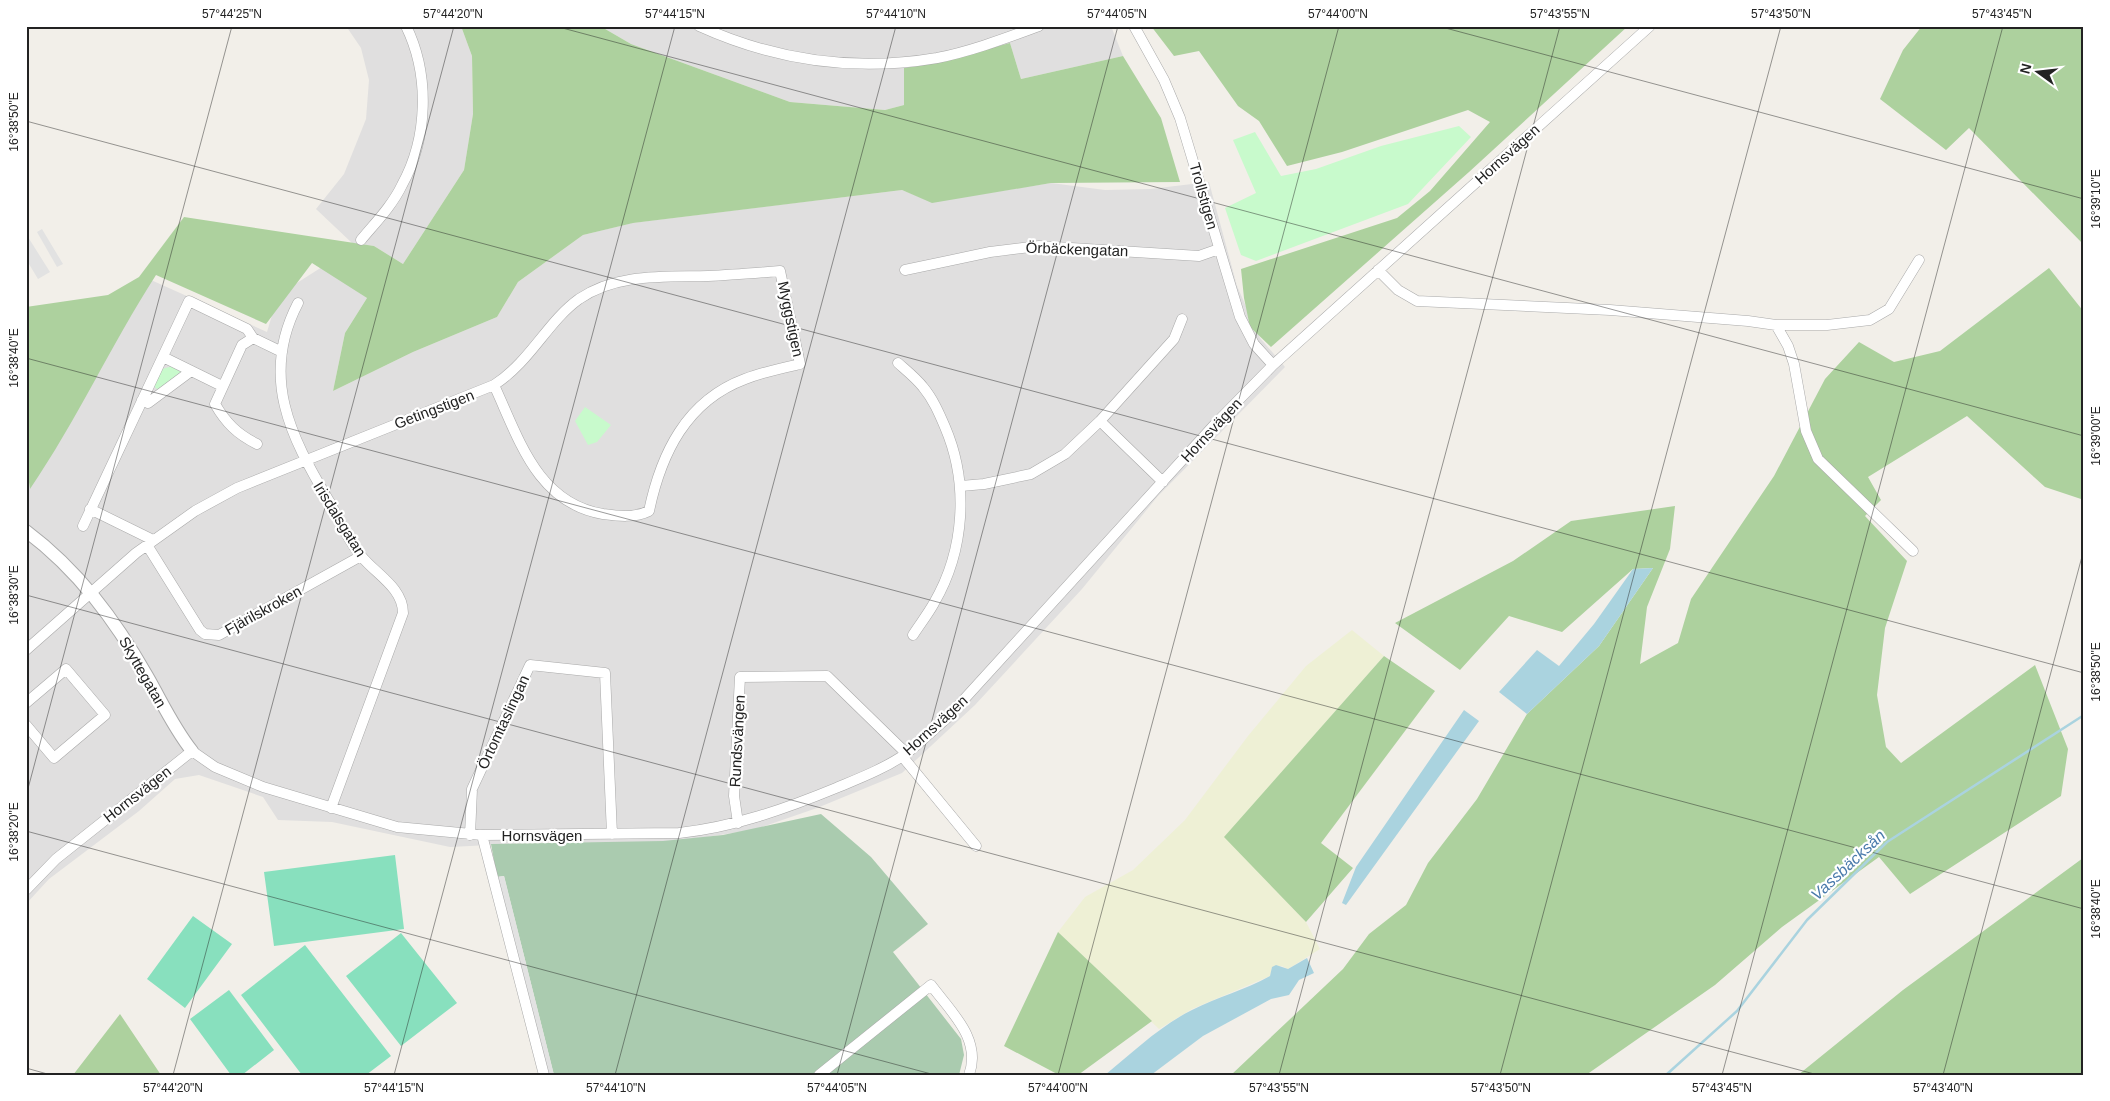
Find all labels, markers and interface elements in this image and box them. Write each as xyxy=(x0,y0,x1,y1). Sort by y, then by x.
text: 57°44'25"N xyxy=(202,7,262,21)
text: 57°44'20"N xyxy=(423,7,483,21)
text: 57°44'15"N xyxy=(645,7,705,21)
text: 57°44'10"N xyxy=(866,7,926,21)
text: 57°44'05"N xyxy=(1087,7,1147,21)
text: 57°44'00"N xyxy=(1308,7,1368,21)
text: 57°43'55"N xyxy=(1530,7,1590,21)
text: 57°43'50"N xyxy=(1751,7,1811,21)
text: 57°43'45"N xyxy=(1972,7,2032,21)
north arrow xyxy=(2012,48,2062,98)
text: N xyxy=(2016,62,2034,76)
text: 16°38'50"E xyxy=(7,92,21,152)
street label: Hornsvägen xyxy=(1471,121,1543,187)
street label: Trollstigen xyxy=(1186,161,1222,231)
text: 16°39'10"E xyxy=(2089,169,2103,229)
street label: Örbäckengatan xyxy=(1025,239,1129,259)
street label: Myggstigen xyxy=(775,280,807,358)
text: 16°38'40"E xyxy=(7,328,21,388)
street label: Getingstigen xyxy=(392,386,476,432)
street label: Hornsvägen xyxy=(1177,395,1245,465)
text: 16°39'00"E xyxy=(2089,406,2103,466)
street label: Irisdalsgatan xyxy=(310,478,370,560)
text: 16°38'30"E xyxy=(7,565,21,625)
street label: Fjärilskroken xyxy=(222,582,304,638)
street label: Skyttegatan xyxy=(116,633,170,711)
text: 16°38'50"E xyxy=(2089,642,2103,702)
street label: Örtomtaslingan xyxy=(474,672,532,772)
street label: Hornsvägen xyxy=(899,692,971,758)
street label: Rundsvängen xyxy=(726,694,748,788)
street label: Hornsvägen xyxy=(100,762,174,826)
text: 16°38'20"E xyxy=(7,802,21,862)
water label: Vassbäcksån xyxy=(1808,826,1888,903)
street label: Hornsvägen xyxy=(502,827,582,844)
text: 16°38'40"E xyxy=(2089,879,2103,939)
text: 57°44'20"N xyxy=(143,1081,203,1095)
text: 57°44'15"N xyxy=(364,1081,424,1095)
text: 57°44'10"N xyxy=(586,1081,646,1095)
text: 57°44'05"N xyxy=(807,1081,867,1095)
text: 57°44'00"N xyxy=(1028,1081,1088,1095)
text: 57°43'55"N xyxy=(1249,1081,1309,1095)
text: 57°43'50"N xyxy=(1471,1081,1531,1095)
text: 57°43'45"N xyxy=(1692,1081,1752,1095)
text: 57°43'40"N xyxy=(1913,1081,1973,1095)

